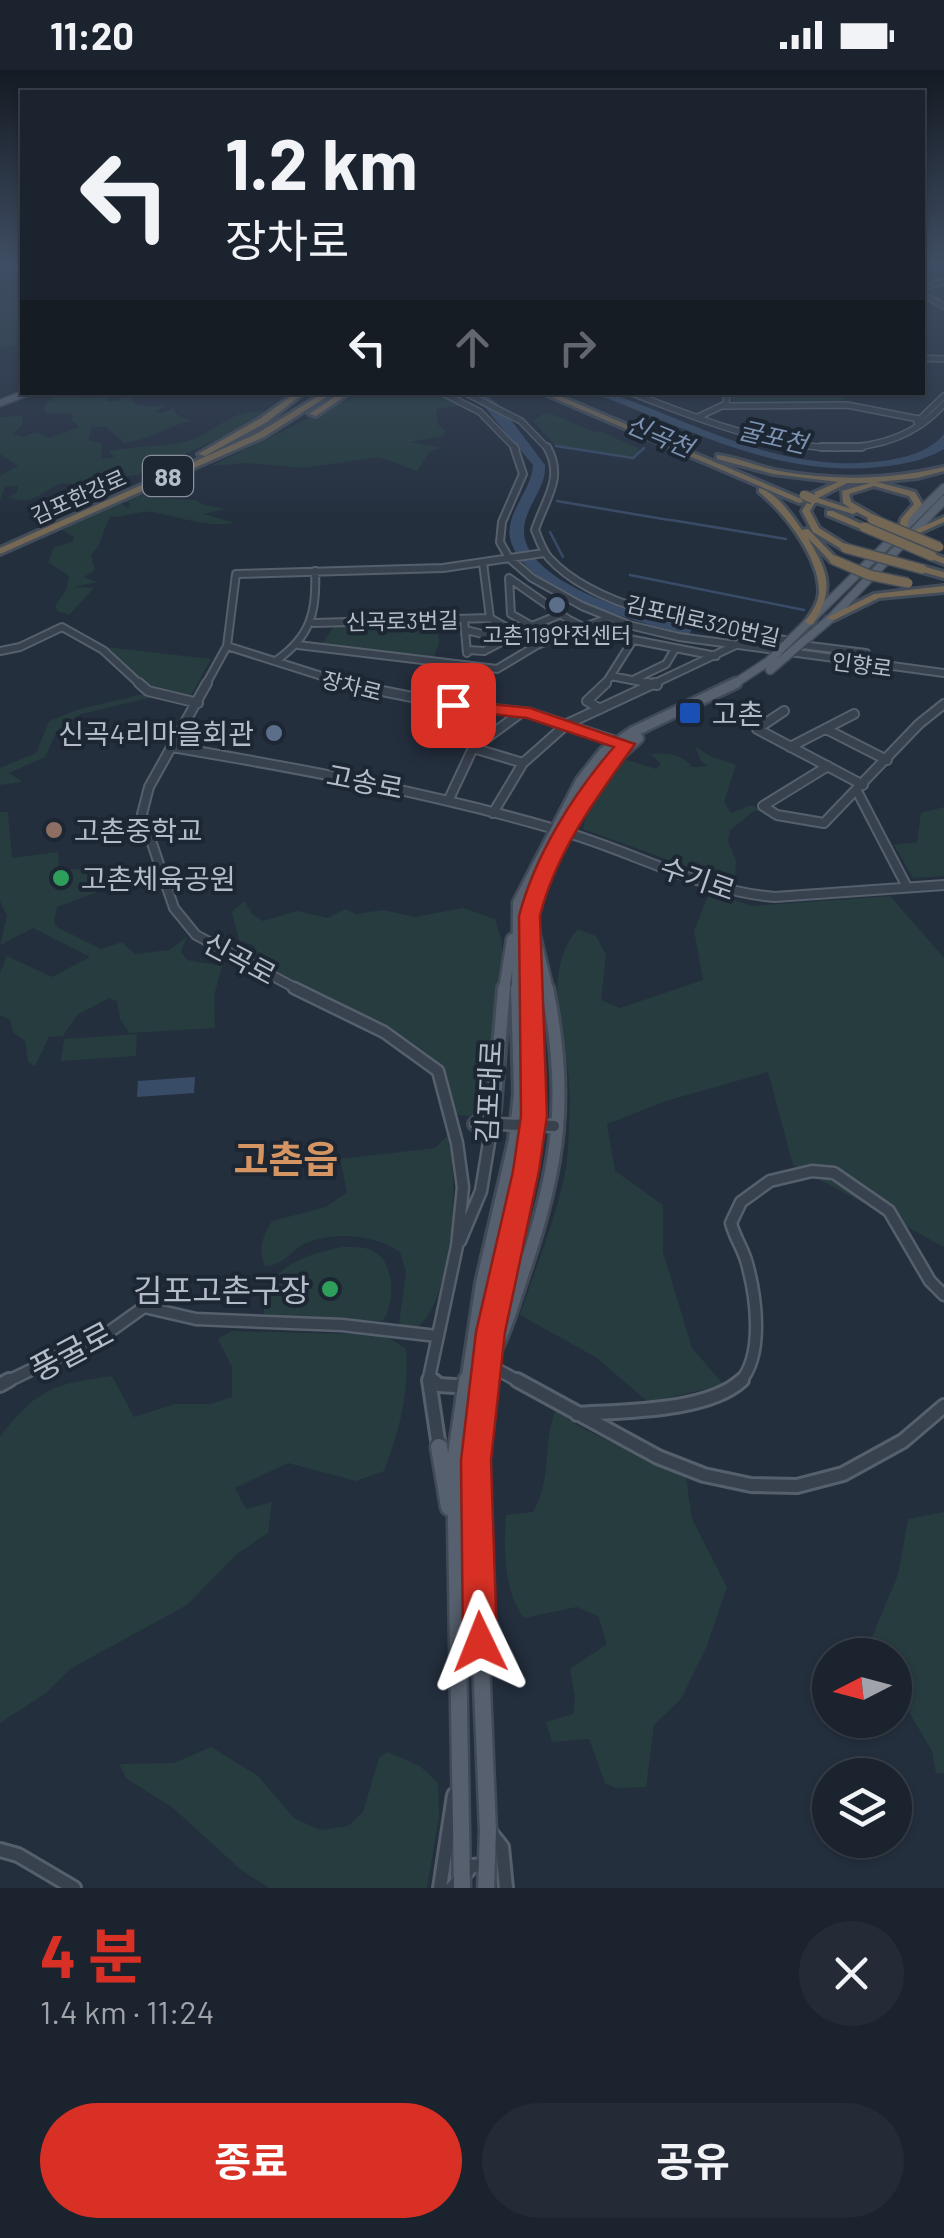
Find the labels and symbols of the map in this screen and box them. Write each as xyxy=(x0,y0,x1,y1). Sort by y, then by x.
water label: 신곡천 xyxy=(622,408,700,463)
water label: 굴포천 xyxy=(736,414,813,459)
road number: 88 xyxy=(143,456,193,496)
street label: 김포한강로 xyxy=(26,464,130,528)
street label: 김포대로320번길 xyxy=(624,590,782,650)
marker: 고촌119안전센터 xyxy=(546,594,568,616)
street label: 신곡로3번길 xyxy=(346,606,458,634)
place label: 고촌119안전센터 xyxy=(483,621,631,647)
street label: 인향로 xyxy=(830,647,894,681)
pin xyxy=(411,663,496,748)
street label: 장차로 xyxy=(319,665,385,705)
place label: 고촌 xyxy=(712,696,764,730)
marker: 고촌 xyxy=(677,700,703,726)
place label: 신곡4리마을회관 xyxy=(58,716,254,750)
marker: 신곡4리마을회관 xyxy=(263,722,285,744)
street label: 고송로 xyxy=(324,757,406,805)
place label: 고촌중학교 xyxy=(74,813,203,847)
marker: 고촌중학교 xyxy=(43,819,65,841)
street label: 수기로 xyxy=(656,849,740,907)
place label: 고촌체육공원 xyxy=(81,861,236,895)
marker: 고촌체육공원 xyxy=(50,867,72,889)
street label: 신곡로 xyxy=(198,925,282,991)
street label: 김포대로 xyxy=(468,1040,508,1144)
district label: 고촌읍 xyxy=(234,1135,338,1181)
place label: 김포고촌구장 xyxy=(133,1270,310,1308)
marker: 김포고촌구장 xyxy=(319,1278,341,1300)
street label: 풍굴로 xyxy=(23,1312,119,1388)
position arrow xyxy=(428,1590,532,1694)
north arrow xyxy=(812,1638,912,1738)

